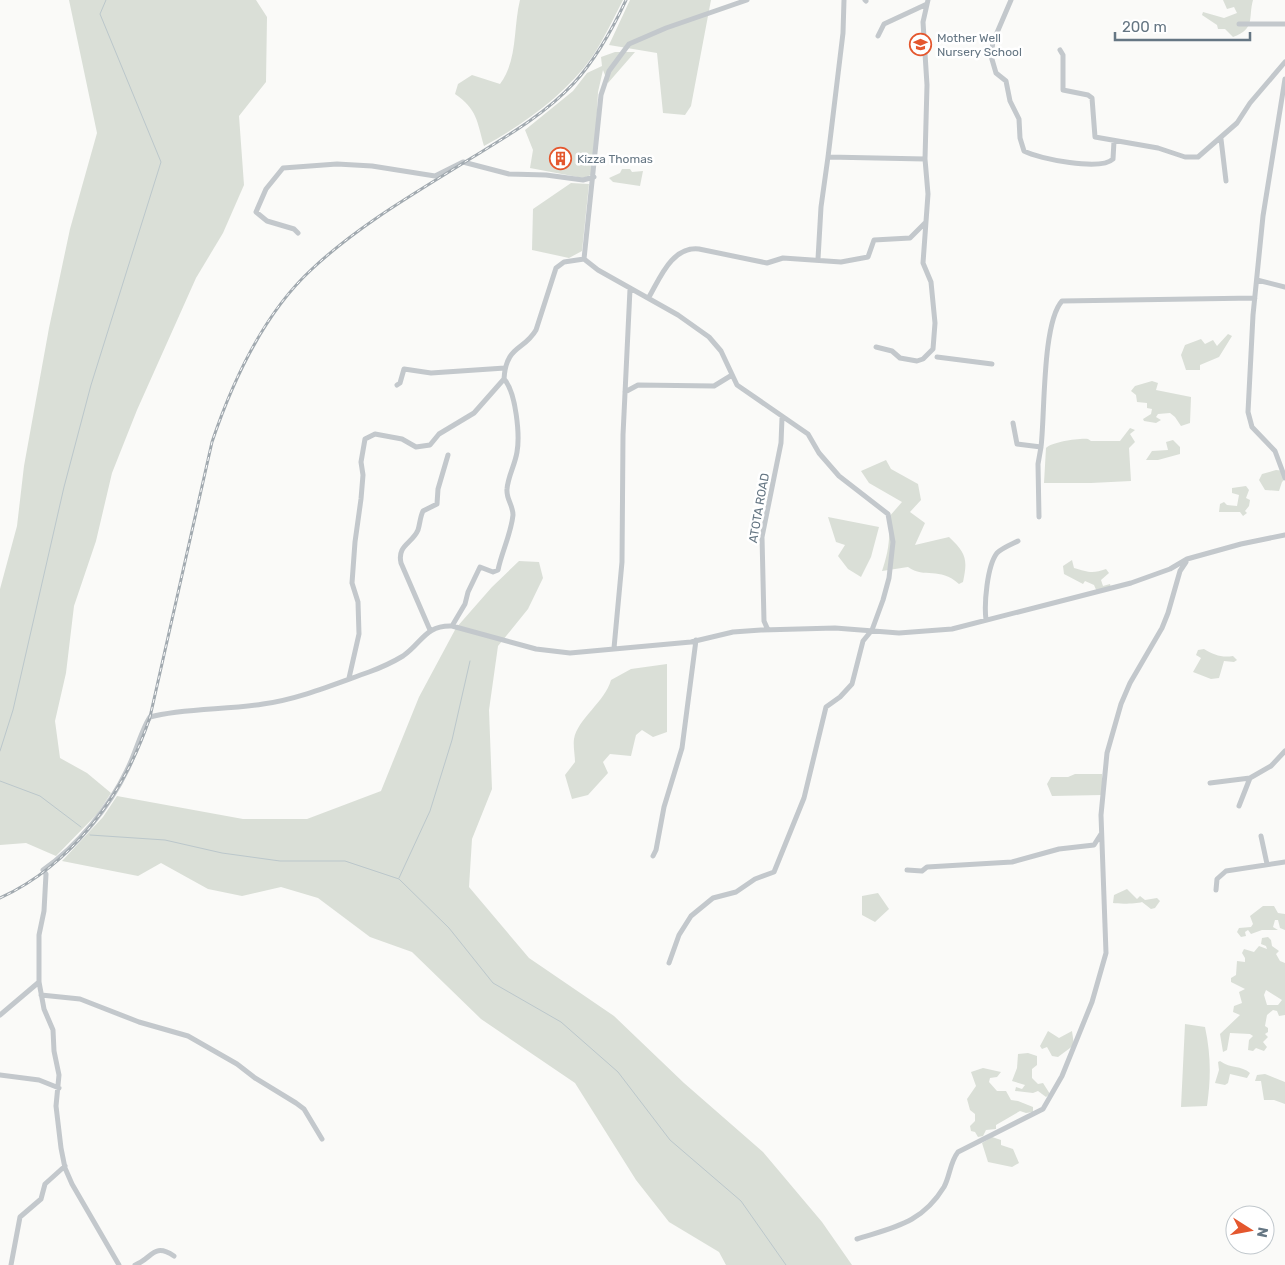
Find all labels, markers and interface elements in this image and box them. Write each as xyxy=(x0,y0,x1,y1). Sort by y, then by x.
scale bar xyxy=(1115,10,1250,42)
text: 200 m xyxy=(1122,18,1167,36)
place label: Mother Well Nursery School xyxy=(937,31,1022,59)
school or university icon: Mother Well Nursery School xyxy=(909,33,933,57)
building icon: Kizza Thomas xyxy=(549,147,573,171)
place label: Kizza Thomas xyxy=(577,152,653,166)
street label: ATOTA ROAD xyxy=(746,472,772,544)
north arrow xyxy=(1225,1205,1275,1255)
text: N xyxy=(1253,1226,1272,1239)

